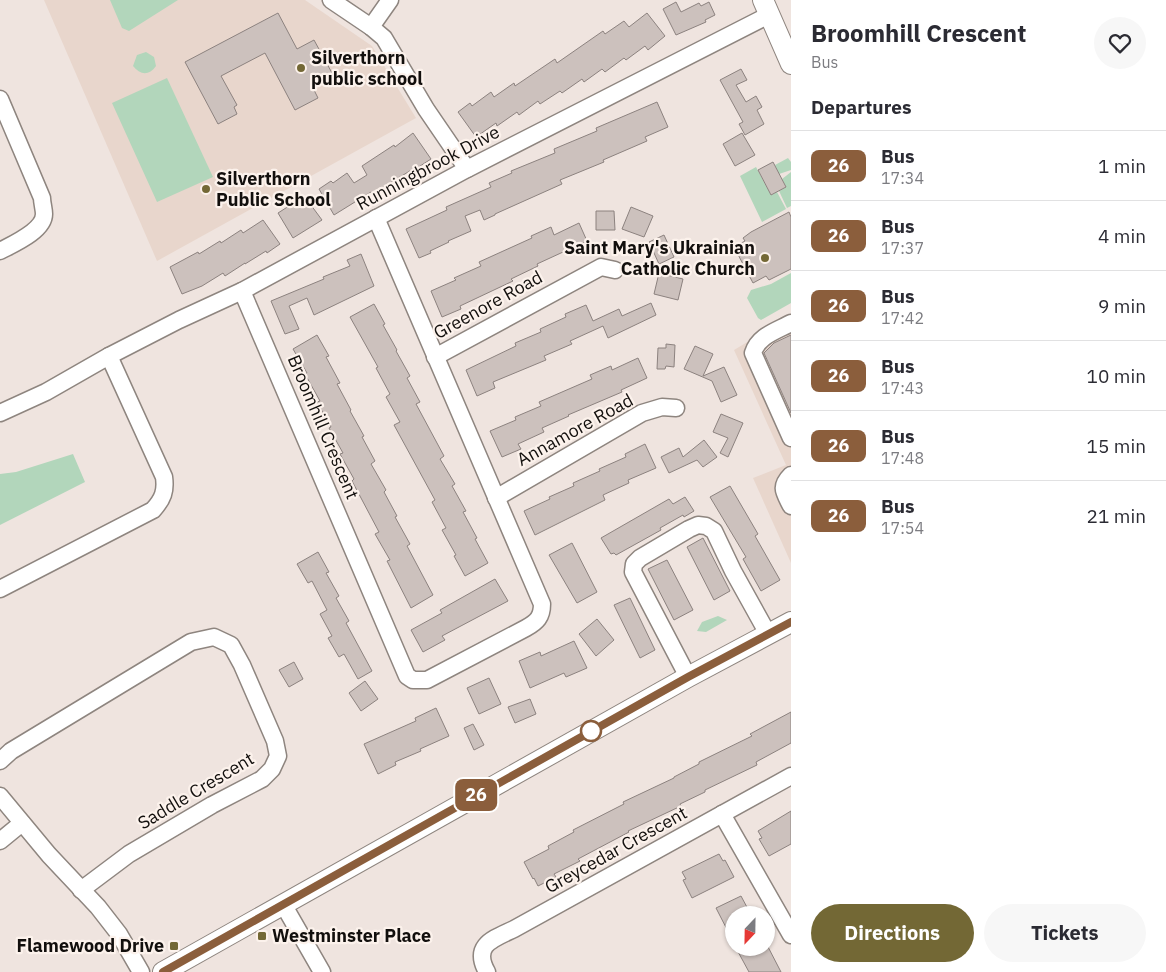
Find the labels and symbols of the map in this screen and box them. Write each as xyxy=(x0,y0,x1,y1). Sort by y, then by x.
place label: Silverthorn public school xyxy=(311,46,423,90)
marker: Silverthorn public school xyxy=(295,62,307,74)
street label: Runningbrook Drive xyxy=(352,120,503,215)
place label: Silverthorn Public School xyxy=(216,167,331,211)
marker: Silverthorn Public School xyxy=(200,183,212,195)
place label: Saint Mary's Ukrainian Catholic Church xyxy=(564,236,755,280)
marker: Saint Mary's Ukrainian Catholic Church xyxy=(759,252,771,264)
street label: Greenore Road xyxy=(429,265,546,344)
street label: Broomhill Crescent xyxy=(283,351,364,502)
street label: Annamore Road xyxy=(513,388,637,471)
unlabelled marker xyxy=(580,720,602,742)
street label: Saddle Crescent xyxy=(133,747,258,834)
line badge: 26 xyxy=(454,779,498,811)
street label: Greycedar Crescent xyxy=(541,801,691,898)
north arrow xyxy=(725,906,775,956)
place label: Westminster Place xyxy=(272,924,431,947)
marker: Westminster Place xyxy=(256,930,268,942)
place label: Flamewood Drive xyxy=(17,934,164,957)
marker: Flamewood Drive xyxy=(168,940,180,952)

